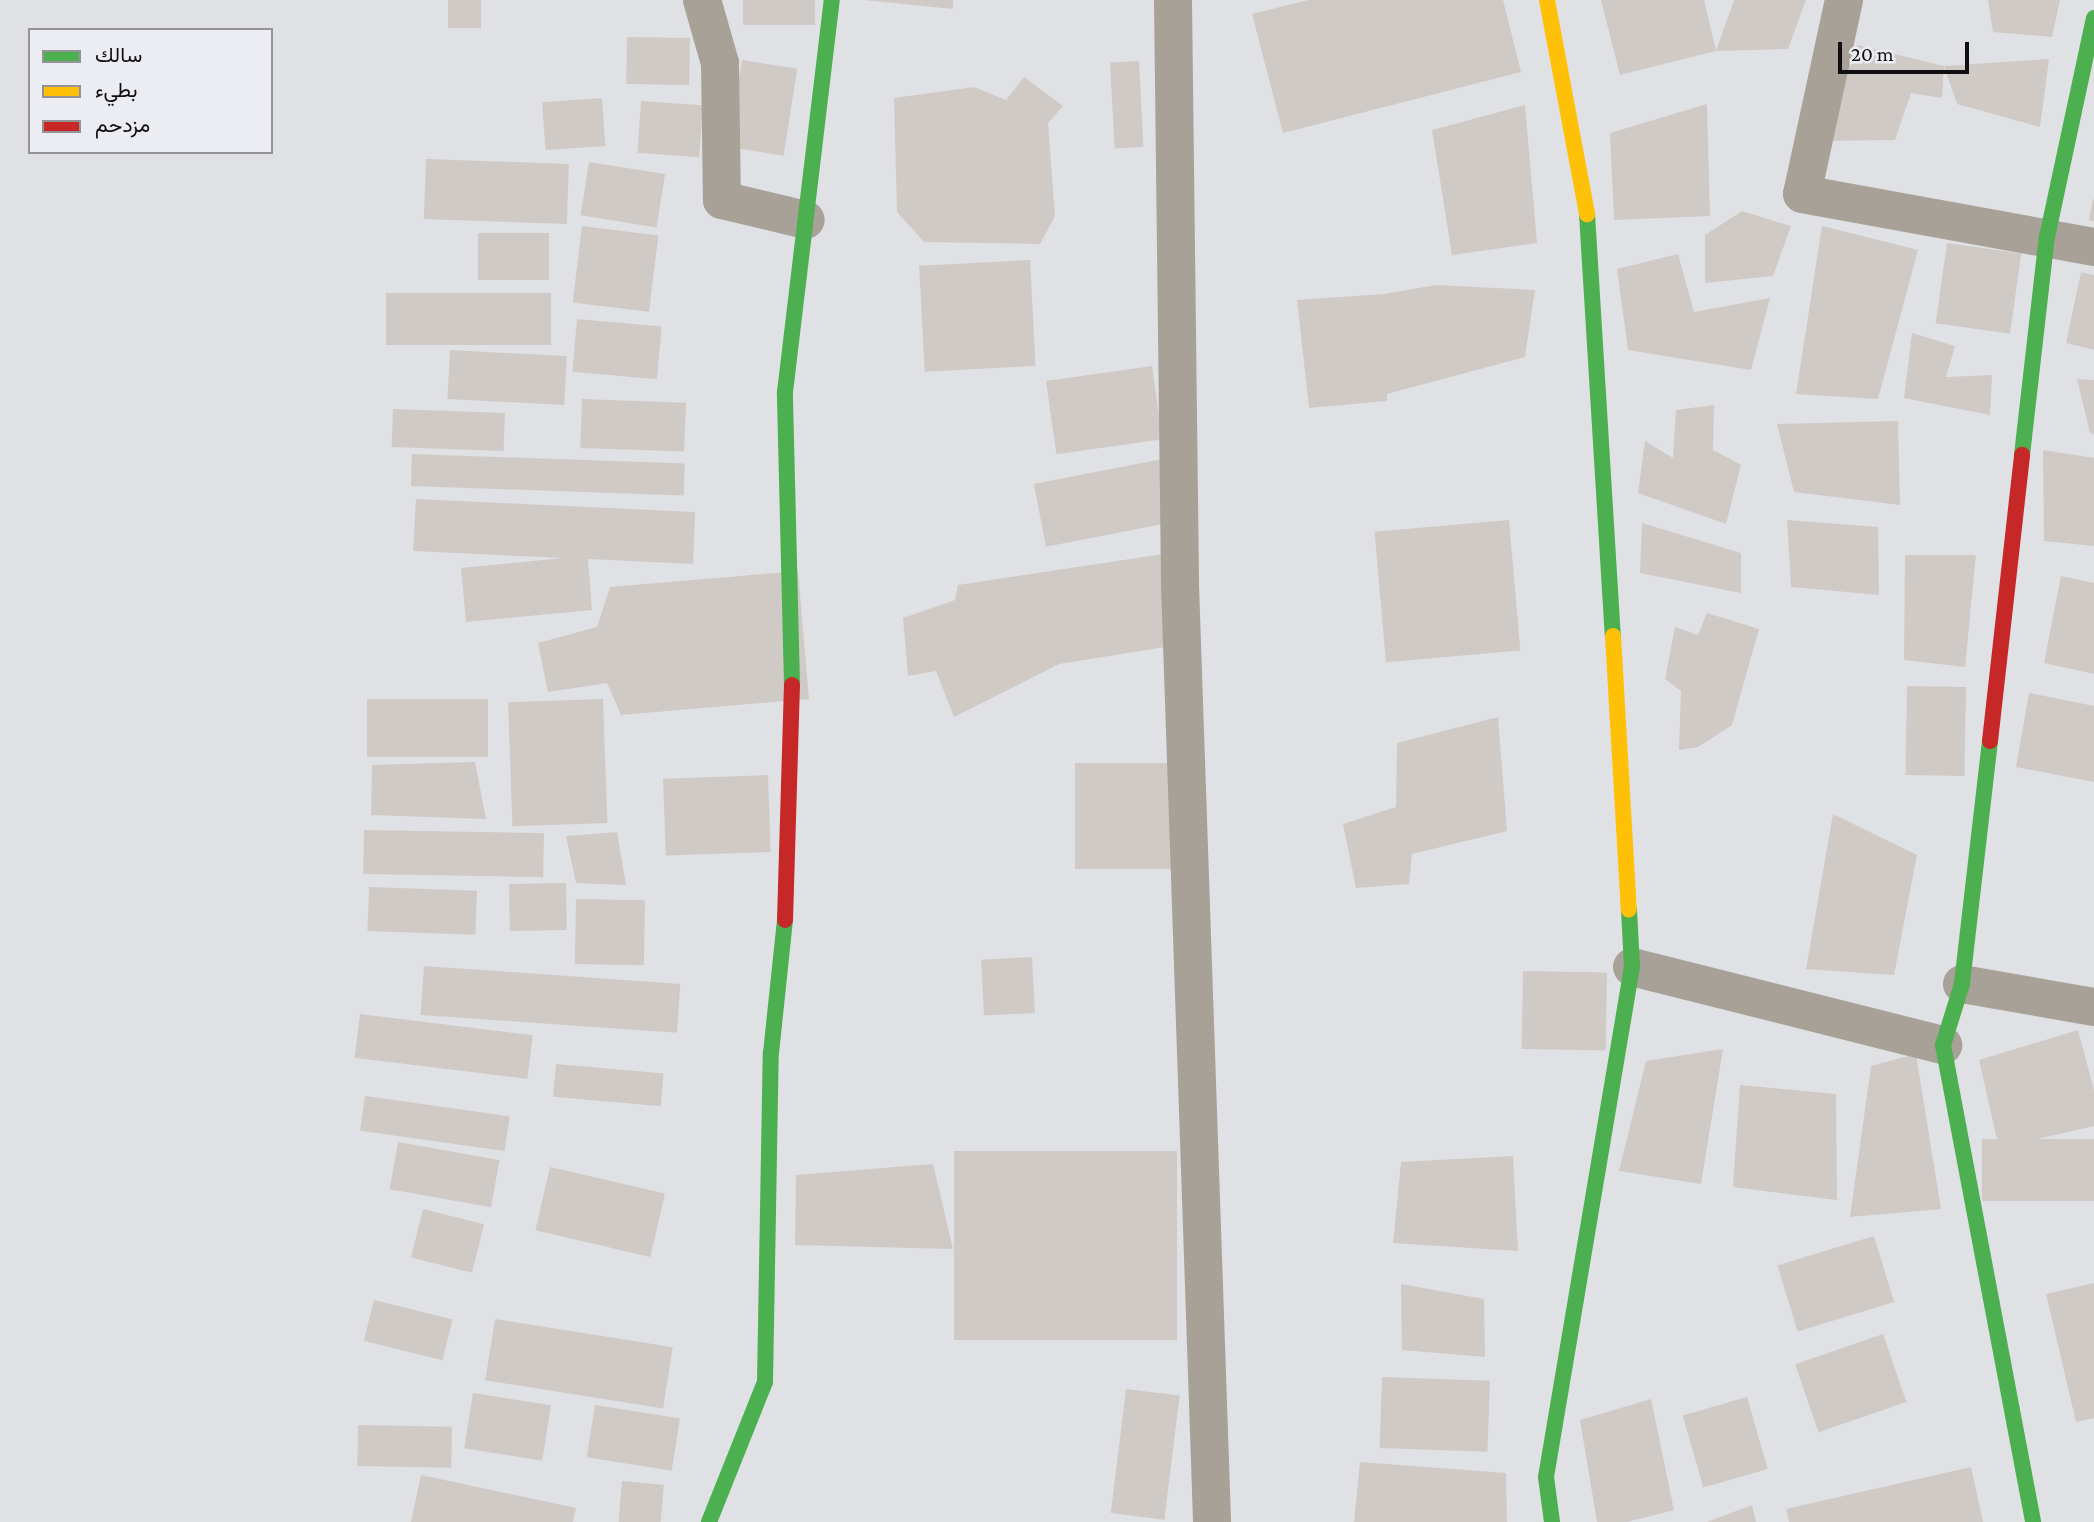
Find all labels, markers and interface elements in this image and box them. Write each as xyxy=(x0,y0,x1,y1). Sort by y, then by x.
legend xyxy=(28,28,273,154)
scale bar xyxy=(1842,28,1973,72)
text: 20 m xyxy=(1851,42,1894,66)
text: سالك xyxy=(95,43,142,67)
text: بطيء xyxy=(95,78,138,102)
text: مزدحم xyxy=(95,113,150,137)

